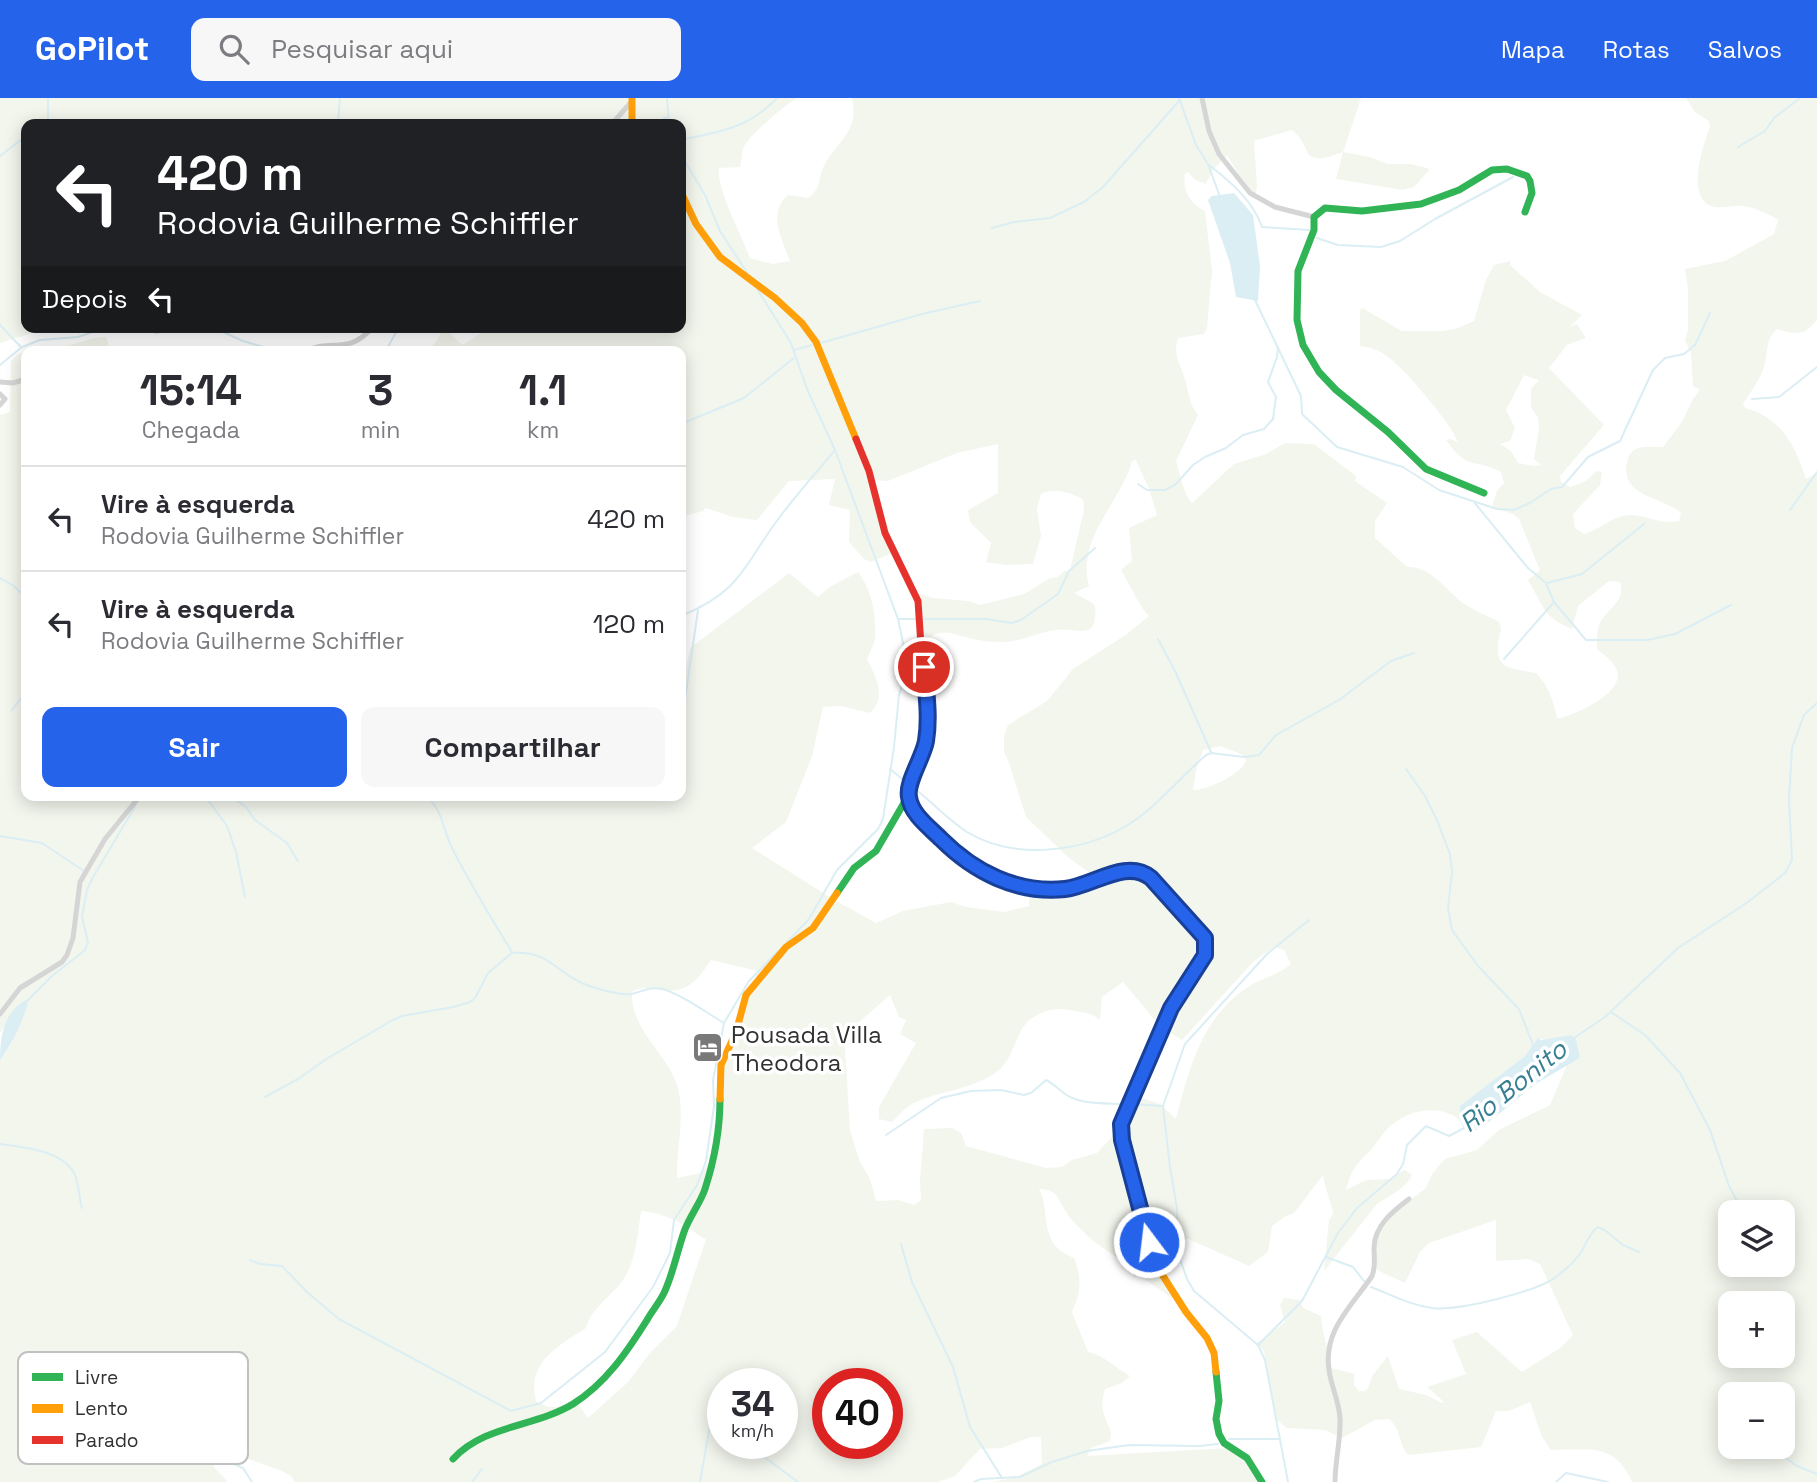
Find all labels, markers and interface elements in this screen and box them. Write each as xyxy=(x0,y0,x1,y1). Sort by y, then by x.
search box xyxy=(191,18,681,81)
text: GoPilot xyxy=(35,28,149,70)
icon: search xyxy=(215,30,253,68)
text: Pesquisar aqui xyxy=(271,32,453,66)
text: Mapa xyxy=(1501,34,1565,65)
text: Rotas xyxy=(1603,34,1670,65)
text: Salvos xyxy=(1708,34,1782,65)
text: 420 m xyxy=(157,142,303,204)
icon: left xyxy=(42,147,133,238)
text: Rodovia Guilherme Schiffler xyxy=(157,203,579,243)
icon: left xyxy=(142,280,180,318)
text: Depois xyxy=(42,282,128,316)
text: 15:14 xyxy=(140,364,242,417)
text: 3 xyxy=(368,364,393,417)
text: 1.1 xyxy=(519,364,567,417)
text: Chegada xyxy=(142,415,240,445)
text: min xyxy=(361,415,400,445)
text: km xyxy=(527,415,559,445)
text: Vire à esquerda xyxy=(101,487,295,521)
icon: left xyxy=(42,500,80,538)
text: 420 m xyxy=(587,502,665,536)
text: Rodovia Guilherme Schiffler xyxy=(101,521,404,551)
text: Vire à esquerda xyxy=(101,592,295,626)
icon: left xyxy=(42,605,80,643)
text: 120 m xyxy=(593,607,665,641)
text: Rodovia Guilherme Schiffler xyxy=(101,626,404,656)
pin xyxy=(894,637,954,697)
icon: arrive xyxy=(905,648,943,686)
button: Sair xyxy=(42,707,347,787)
button: Compartilhar xyxy=(361,707,665,787)
place label: Pousada Villa Theodora xyxy=(731,1019,882,1078)
hotel icon: Pousada Villa Theodora xyxy=(691,1031,725,1065)
water label: Rio Bonito xyxy=(1452,1032,1574,1140)
map controls xyxy=(1718,1200,1795,1459)
button: layers xyxy=(1718,1200,1795,1277)
position arrow xyxy=(1112,1205,1186,1279)
button: + xyxy=(1718,1291,1795,1368)
legend xyxy=(18,1352,248,1464)
text: Livre xyxy=(75,1365,118,1390)
speed limit sign: 40 xyxy=(812,1368,903,1459)
text: 34 xyxy=(731,1382,774,1426)
button: − xyxy=(1718,1382,1795,1459)
text: Lento xyxy=(75,1396,128,1421)
text: km/h xyxy=(731,1419,774,1442)
text: Parado xyxy=(75,1428,139,1453)

